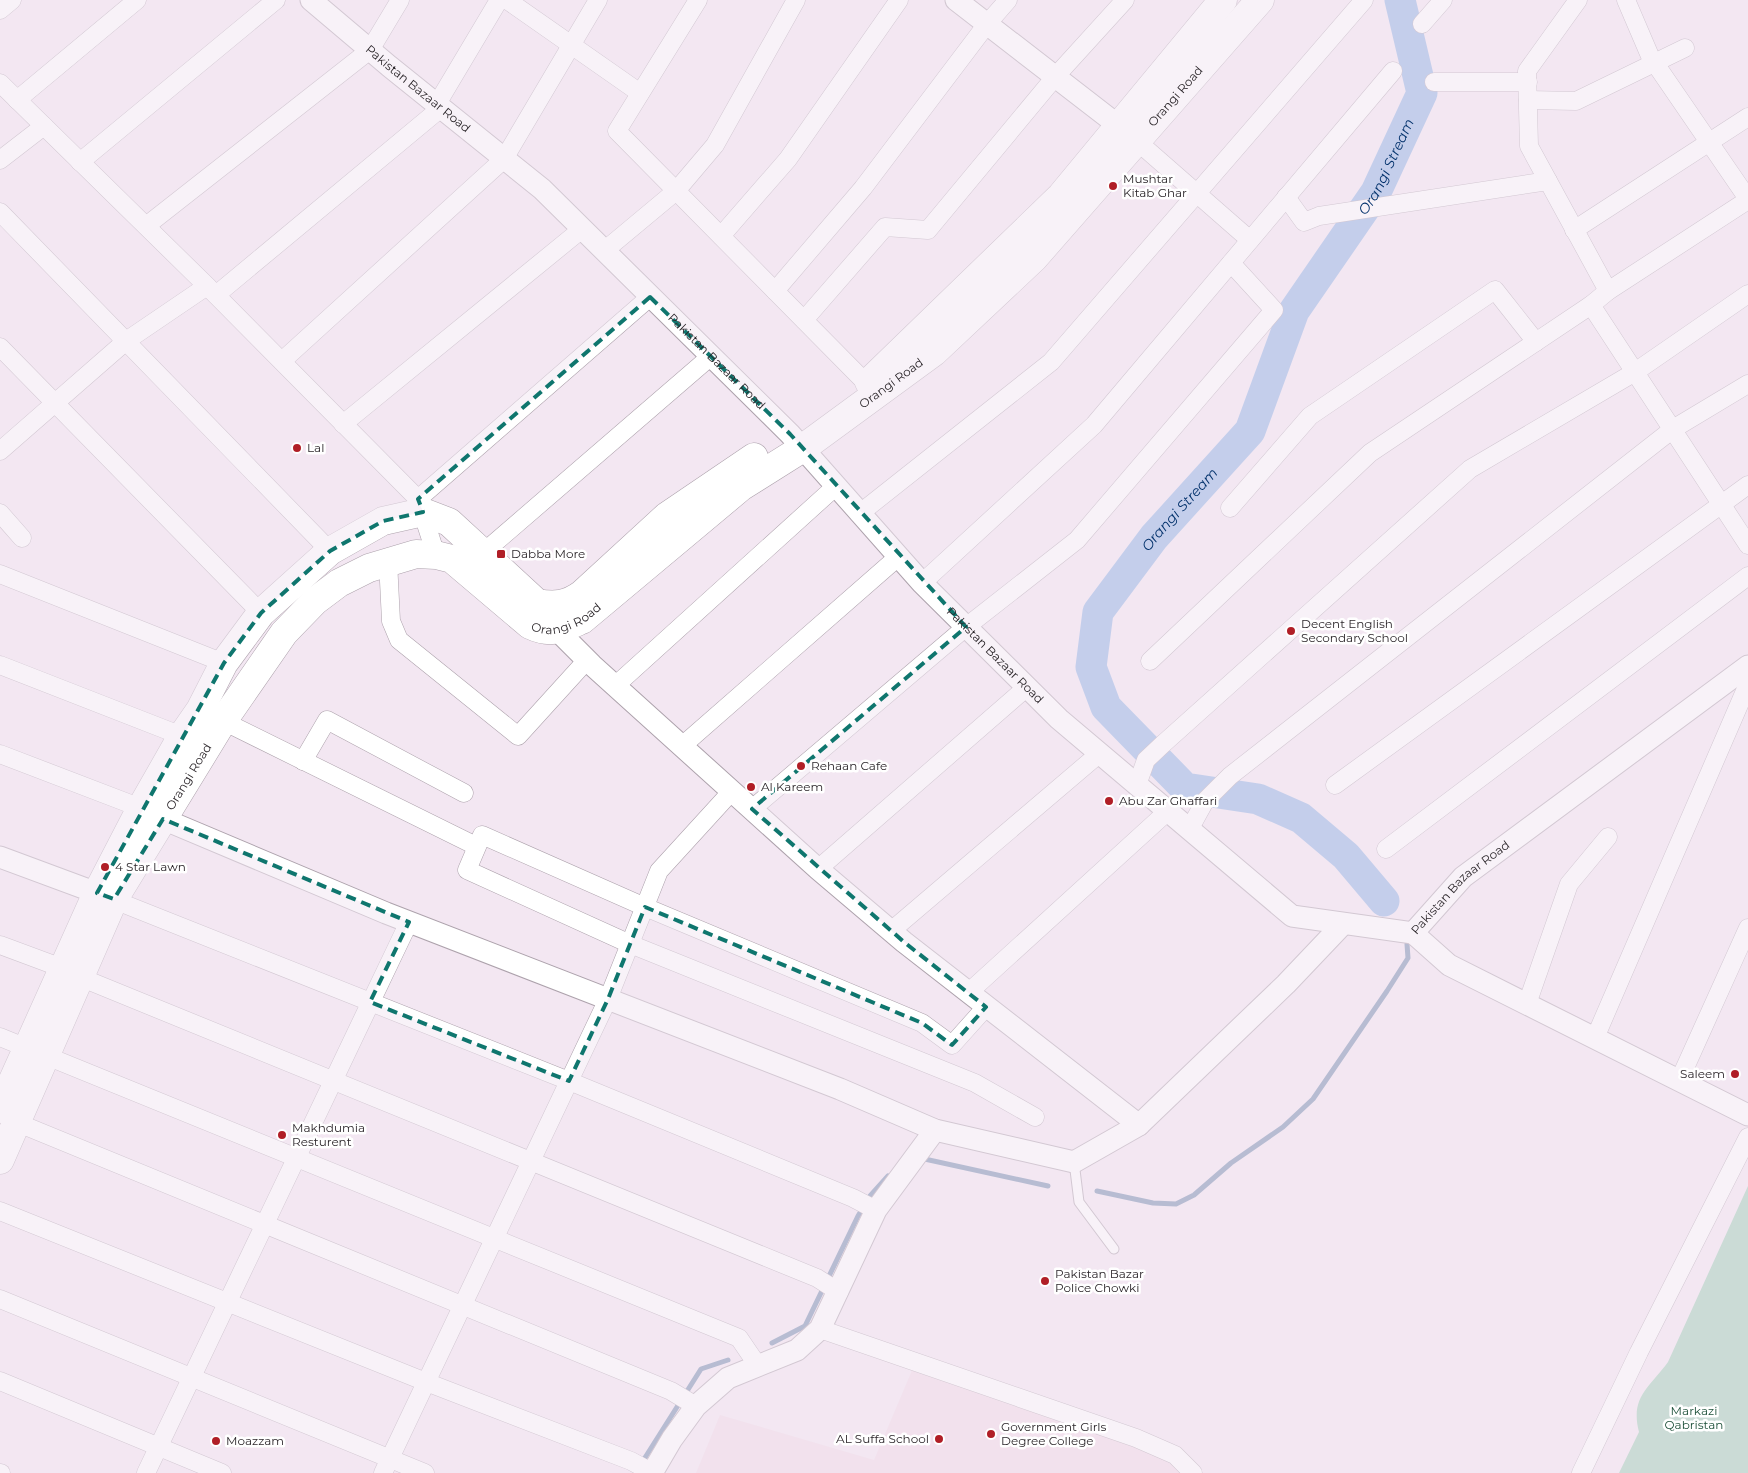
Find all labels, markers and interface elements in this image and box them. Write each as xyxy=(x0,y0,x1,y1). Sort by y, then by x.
street label: Pakistan Bazaar Road xyxy=(363,41,474,135)
street label: Orangi Road xyxy=(1145,63,1206,130)
water label: Orangi Stream xyxy=(1354,116,1418,218)
place label: Mushtar Kitab Ghar xyxy=(1123,171,1187,200)
marker: Mushtar Kitab Ghar xyxy=(1107,180,1119,192)
street label: Pakistan Bazaar Road xyxy=(665,310,769,412)
street label: Orangi Road xyxy=(856,355,926,411)
place label: Lal xyxy=(307,440,324,455)
marker: Lal xyxy=(291,442,303,454)
water label: Orangi Stream xyxy=(1138,464,1221,555)
place label: Dabba More xyxy=(511,546,585,561)
marker: Dabba More xyxy=(495,548,507,560)
street label: Orangi Road xyxy=(529,599,604,637)
street label: Pakistan Bazaar Road xyxy=(944,604,1047,706)
place label: Decent English Secondary School xyxy=(1301,616,1408,645)
marker: Decent English Secondary School xyxy=(1285,625,1297,637)
street label: Orangi Road xyxy=(162,740,215,813)
place label: Rehaan Cafe xyxy=(811,758,887,773)
marker: Rehaan Cafe xyxy=(795,760,807,772)
place label: Al Kareem xyxy=(761,779,823,794)
marker: Al Kareem xyxy=(745,781,757,793)
place label: Abu Zar Ghaffari xyxy=(1119,793,1217,808)
marker: Abu Zar Ghaffari xyxy=(1103,795,1115,807)
street label: Pakistan Bazaar Road xyxy=(1407,837,1512,937)
place label: 4 Star Lawn xyxy=(115,859,186,874)
marker: 4 Star Lawn xyxy=(99,861,111,873)
place label: Saleem xyxy=(1680,1066,1725,1081)
marker: Saleem xyxy=(1729,1068,1741,1080)
place label: Makhdumia Resturent xyxy=(292,1120,365,1149)
marker: Makhdumia Resturent xyxy=(276,1129,288,1141)
place label: Pakistan Bazar Police Chowki xyxy=(1055,1266,1144,1295)
marker: Pakistan Bazar Police Chowki xyxy=(1039,1275,1051,1287)
park label: Markazi Qabristan xyxy=(1665,1403,1723,1432)
place label: Government Girls Degree College xyxy=(1001,1419,1107,1448)
marker: Government Girls Degree College xyxy=(985,1428,997,1440)
place label: AL Suffa School xyxy=(836,1431,929,1446)
place label: Moazzam xyxy=(226,1433,284,1448)
marker: AL Suffa School xyxy=(933,1433,945,1445)
marker: Moazzam xyxy=(210,1435,222,1447)

